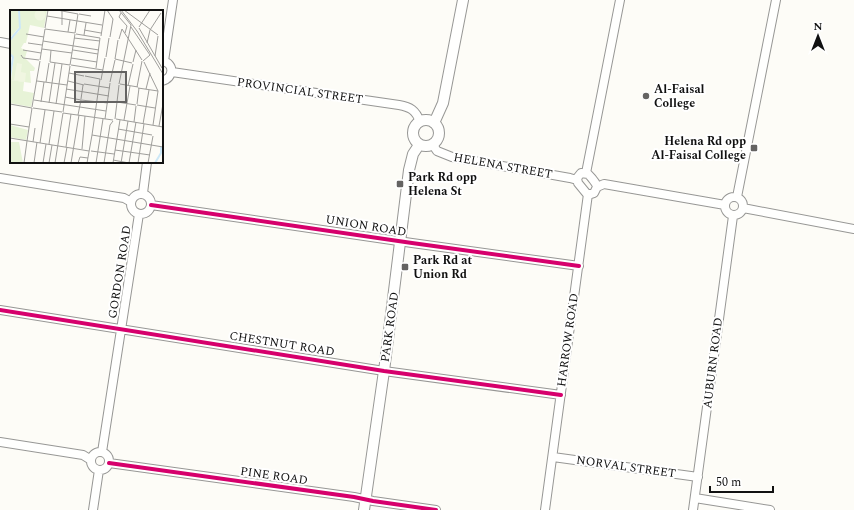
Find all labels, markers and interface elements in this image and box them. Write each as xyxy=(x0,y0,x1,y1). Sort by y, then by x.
inset map xyxy=(10,10,163,163)
north arrow xyxy=(798,16,838,56)
text: N xyxy=(814,18,823,35)
street label: PROVINCIAL STREET xyxy=(236,73,364,109)
place label: Al-Faisal College xyxy=(654,80,705,113)
marker: Al-Faisal College xyxy=(641,91,651,101)
place label: Helena Rd opp Al-Faisal College xyxy=(651,132,746,165)
marker: Helena Rd opp Al-Faisal College xyxy=(749,143,759,153)
street label: HELENA STREET xyxy=(452,148,554,184)
place label: Park Rd opp Helena St xyxy=(408,168,477,201)
marker: Park Rd opp Helena St xyxy=(395,179,405,189)
street label: UNION ROAD xyxy=(324,210,408,242)
street label: GORDON ROAD xyxy=(103,224,137,320)
place label: Park Rd at Union Rd xyxy=(413,251,472,284)
marker: Park Rd at Union Rd xyxy=(400,262,410,272)
street label: PARK ROAD xyxy=(376,291,404,363)
street label: HARROW ROAD xyxy=(552,292,584,388)
street label: AUBURN ROAD xyxy=(698,316,728,410)
street label: CHESTNUT ROAD xyxy=(228,326,336,362)
street label: NORVAL STREET xyxy=(575,451,677,483)
street label: PINE ROAD xyxy=(239,462,309,490)
scale bar xyxy=(710,468,773,494)
text: 50 m xyxy=(716,473,741,492)

